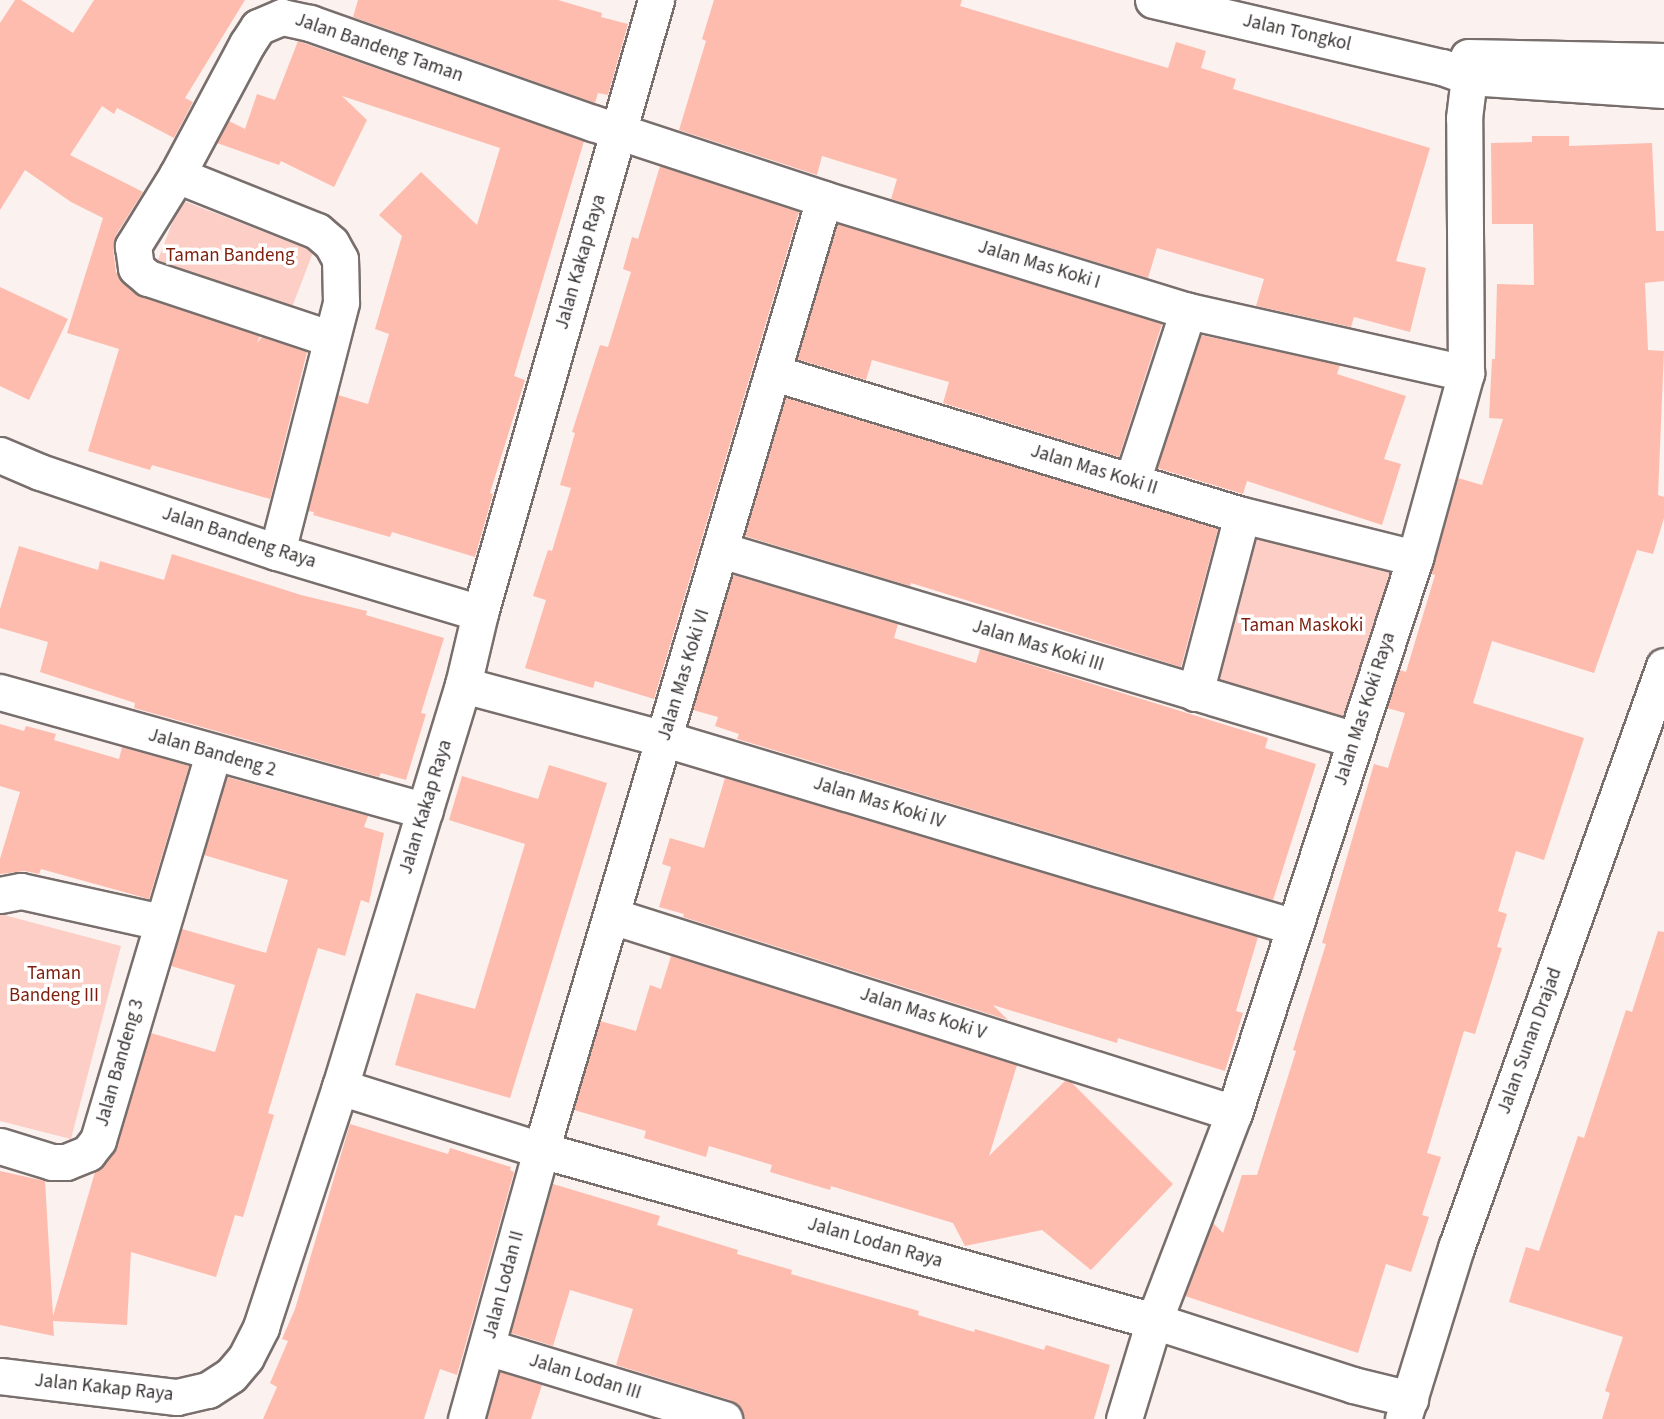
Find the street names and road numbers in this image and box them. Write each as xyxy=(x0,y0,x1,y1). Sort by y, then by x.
street label: Jalan Bandeng Taman xyxy=(292,9,466,87)
street label: Jalan Tongkol xyxy=(1241,9,1353,57)
street label: Jalan Kakap Raya xyxy=(551,192,611,332)
street label: Jalan Mas Koki I xyxy=(975,236,1103,294)
street label: Jalan Mas Koki II xyxy=(1028,440,1160,500)
street label: Jalan Bandeng Raya xyxy=(159,502,319,574)
street label: Jalan Mas Koki VI xyxy=(653,607,715,743)
street label: Jalan Mas Koki III xyxy=(969,615,1107,677)
street label: Jalan Mas Koki Raya xyxy=(1329,629,1401,789)
street label: Jalan Bandeng 2 xyxy=(146,724,278,782)
street label: Jalan Kakap Raya xyxy=(395,737,457,877)
street label: Jalan Mas Koki IV xyxy=(811,772,947,834)
street label: Jalan Sunan Drajad xyxy=(1493,965,1567,1117)
street label: Jalan Mas Koki V xyxy=(857,983,989,1045)
street label: Jalan Bandeng 3 xyxy=(91,997,149,1129)
street label: Jalan Lodan Raya xyxy=(805,1213,945,1273)
street label: Jalan Lodan II xyxy=(479,1228,529,1342)
street label: Jalan Lodan III xyxy=(526,1349,644,1405)
street label: Jalan Kakap Raya xyxy=(33,1369,175,1407)

